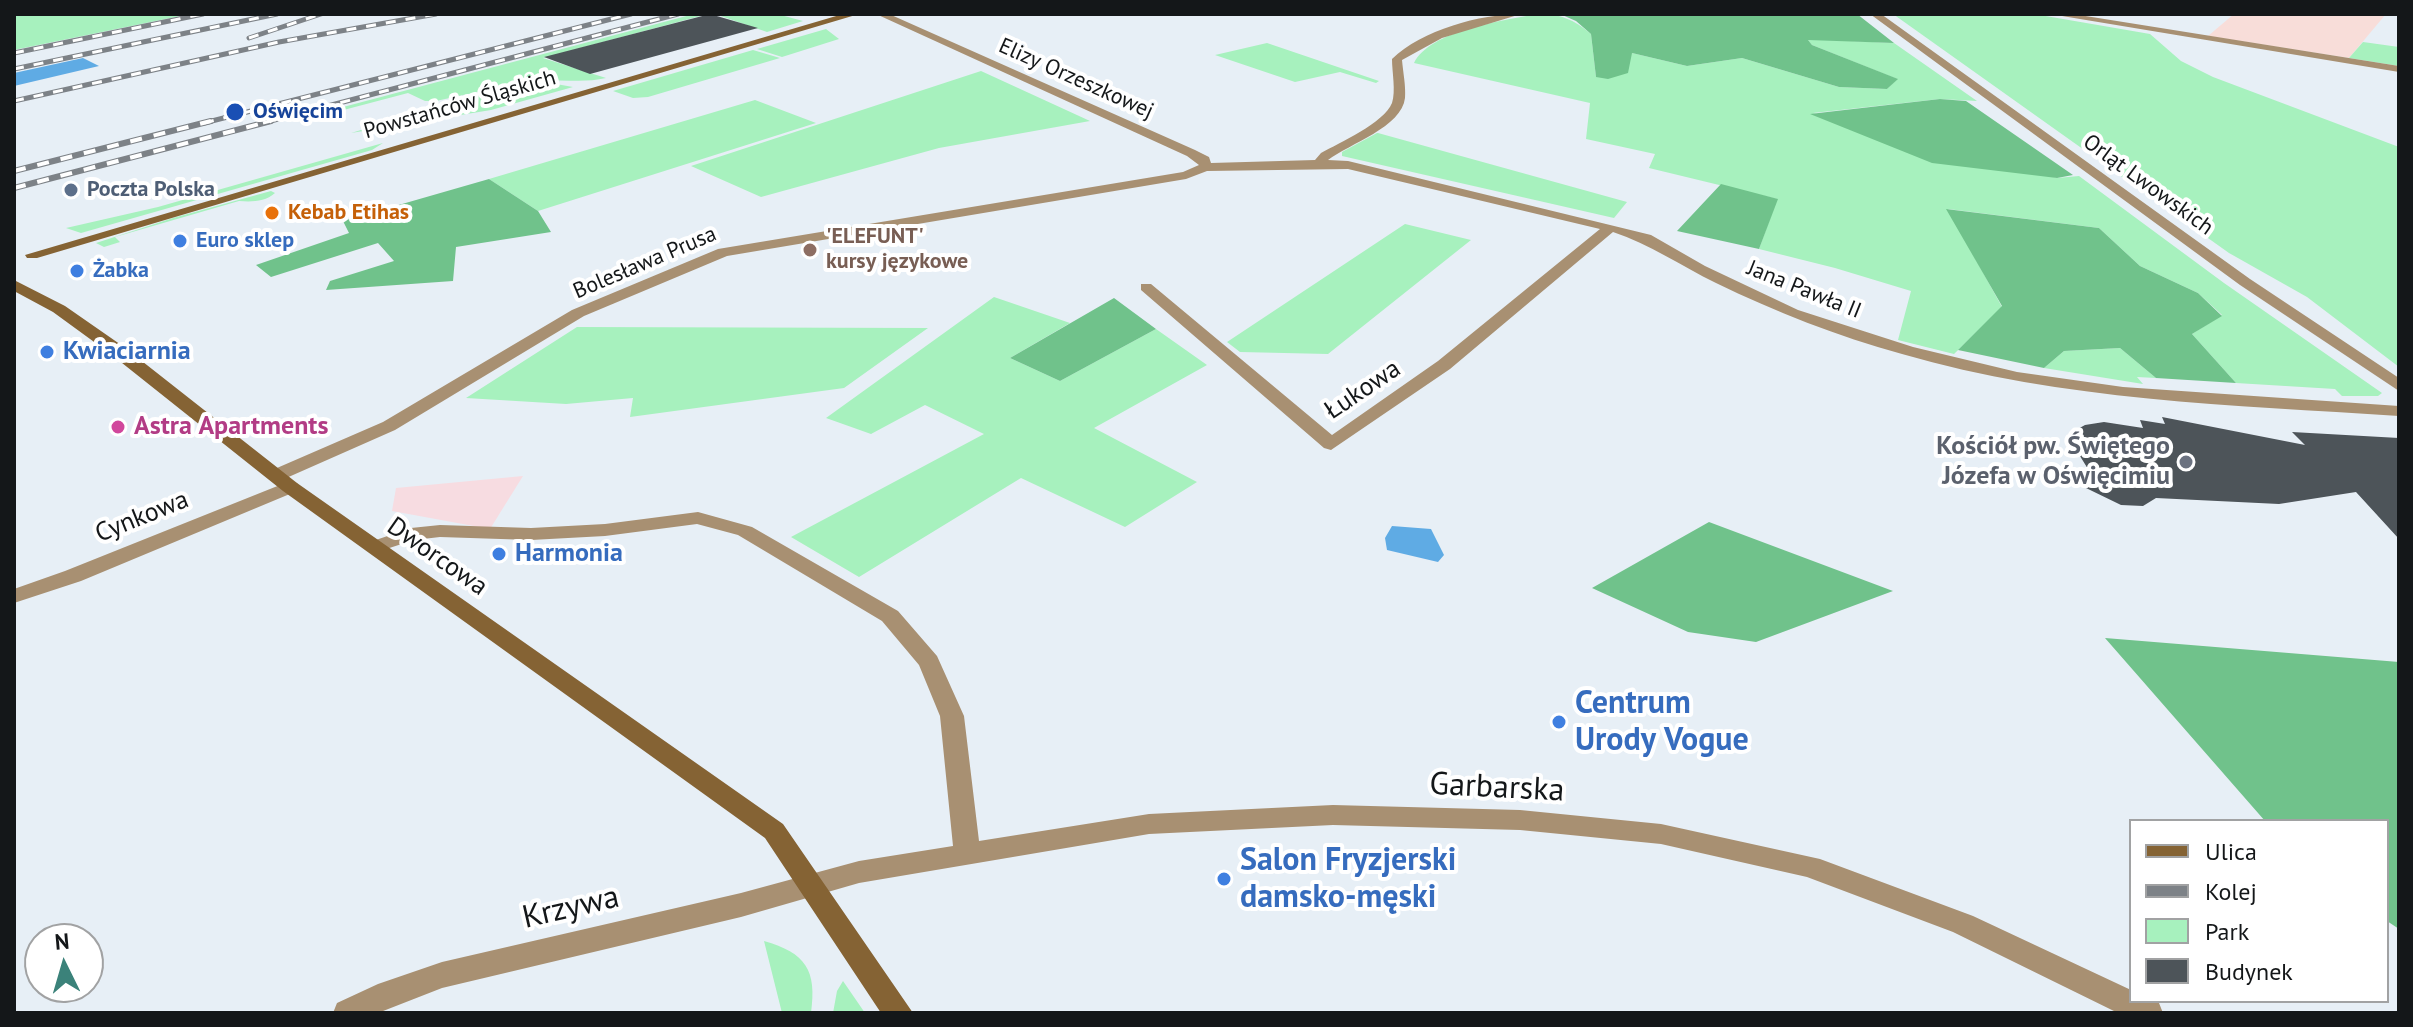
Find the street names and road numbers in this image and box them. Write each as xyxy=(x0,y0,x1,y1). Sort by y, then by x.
street label: Elizy Orzeszkowej xyxy=(994,33,1158,125)
street label: Powstańców Śląskich xyxy=(361,65,559,145)
street label: Orląt Lwowskich xyxy=(2078,129,2218,241)
street label: Bolesława Prusa xyxy=(570,221,720,305)
street label: Jana Pawła II xyxy=(1743,255,1865,325)
street label: Łukowa xyxy=(1319,353,1407,427)
street label: Cynkowa xyxy=(91,484,193,550)
street label: Dworcowa xyxy=(381,511,493,603)
street label: Garbarska xyxy=(1429,765,1565,811)
street label: Krzywa xyxy=(519,878,623,938)

